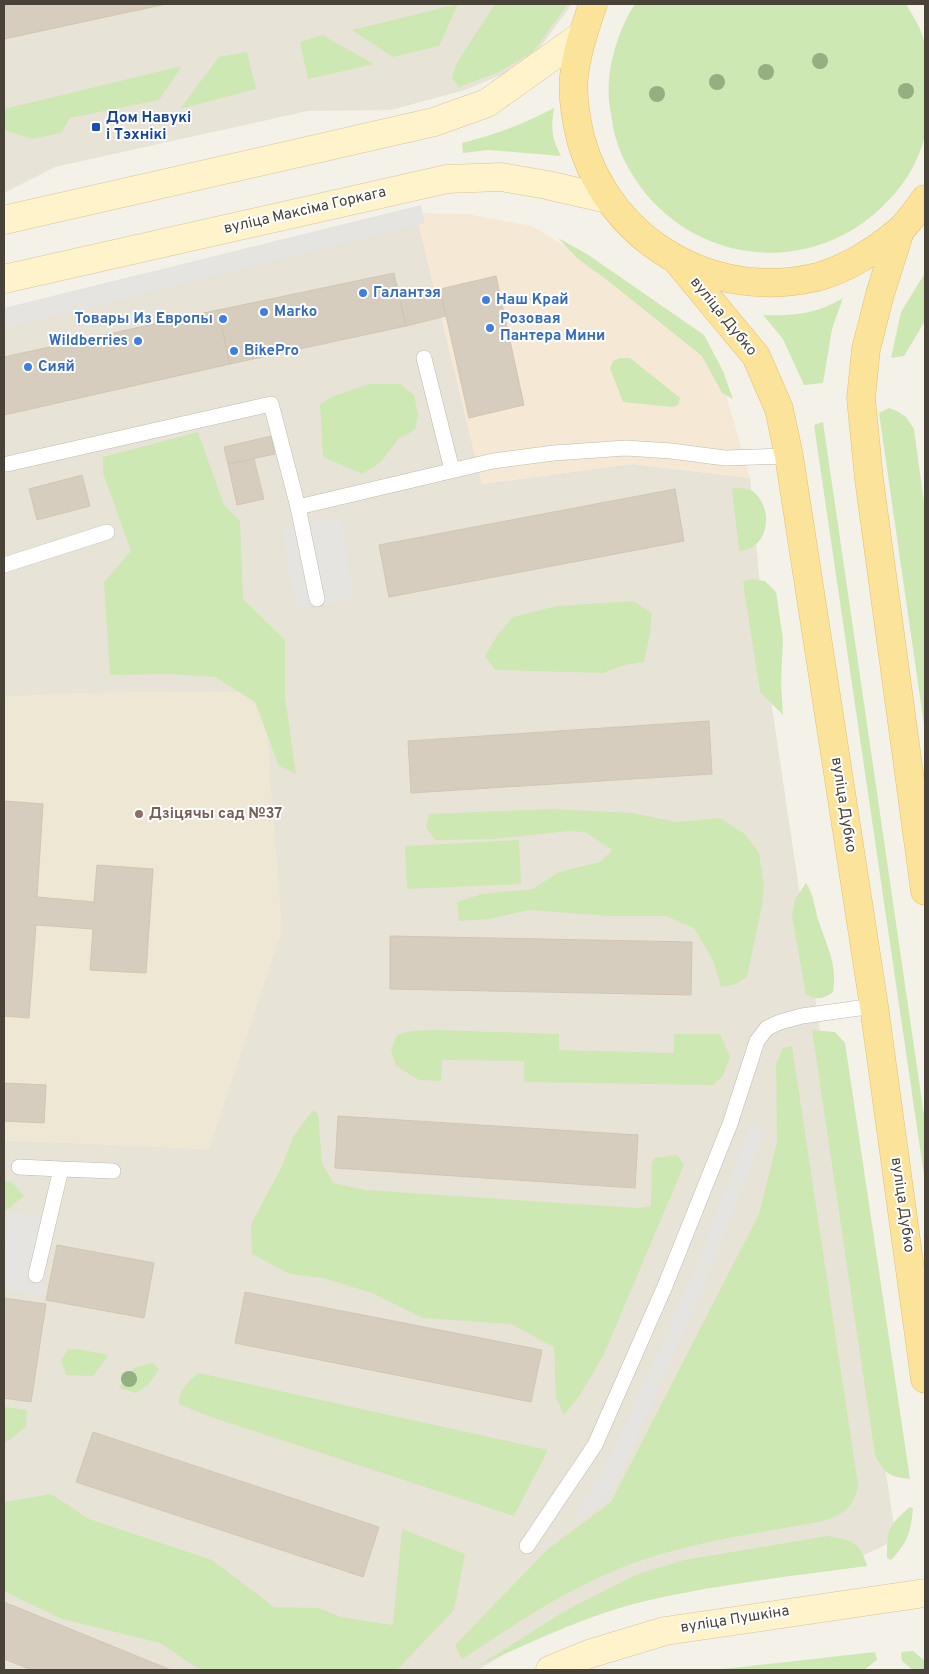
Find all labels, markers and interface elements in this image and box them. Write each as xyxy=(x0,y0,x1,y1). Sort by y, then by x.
place label: Дом Навукі і Тэхнікі xyxy=(106,109,191,145)
marker: Дом Навукі і Тэхнікі xyxy=(90,121,102,133)
street label: вуліца Максіма Горкага xyxy=(222,183,388,239)
street label: вуліца Дубко xyxy=(685,274,761,360)
place label: Галантэя xyxy=(373,284,441,303)
marker: Галантэя xyxy=(357,287,369,299)
place label: Наш Край xyxy=(496,291,569,310)
marker: Наш Край xyxy=(480,294,492,306)
place label: Marko xyxy=(274,303,317,322)
marker: Marko xyxy=(258,306,270,318)
place label: Товары Из Европы xyxy=(74,310,213,329)
place label: Розовая Пантера Мини xyxy=(500,310,605,346)
marker: Товары Из Европы xyxy=(217,313,229,325)
marker: Розовая Пантера Мини xyxy=(484,322,496,334)
place label: Wildberries xyxy=(49,332,128,351)
marker: Wildberries xyxy=(132,335,144,347)
place label: BikePro xyxy=(244,342,299,361)
marker: BikePro xyxy=(228,345,240,357)
place label: Сияй xyxy=(38,358,75,377)
marker: Сияй xyxy=(22,361,34,373)
street label: вуліца Дубко xyxy=(826,756,860,854)
place label: Дзіцячы сад №37 xyxy=(149,805,282,824)
marker: Дзіцячы сад №37 xyxy=(133,808,145,820)
street label: вуліца Дубко xyxy=(886,1156,918,1254)
street label: вуліца Пушкіна xyxy=(679,1602,791,1638)

